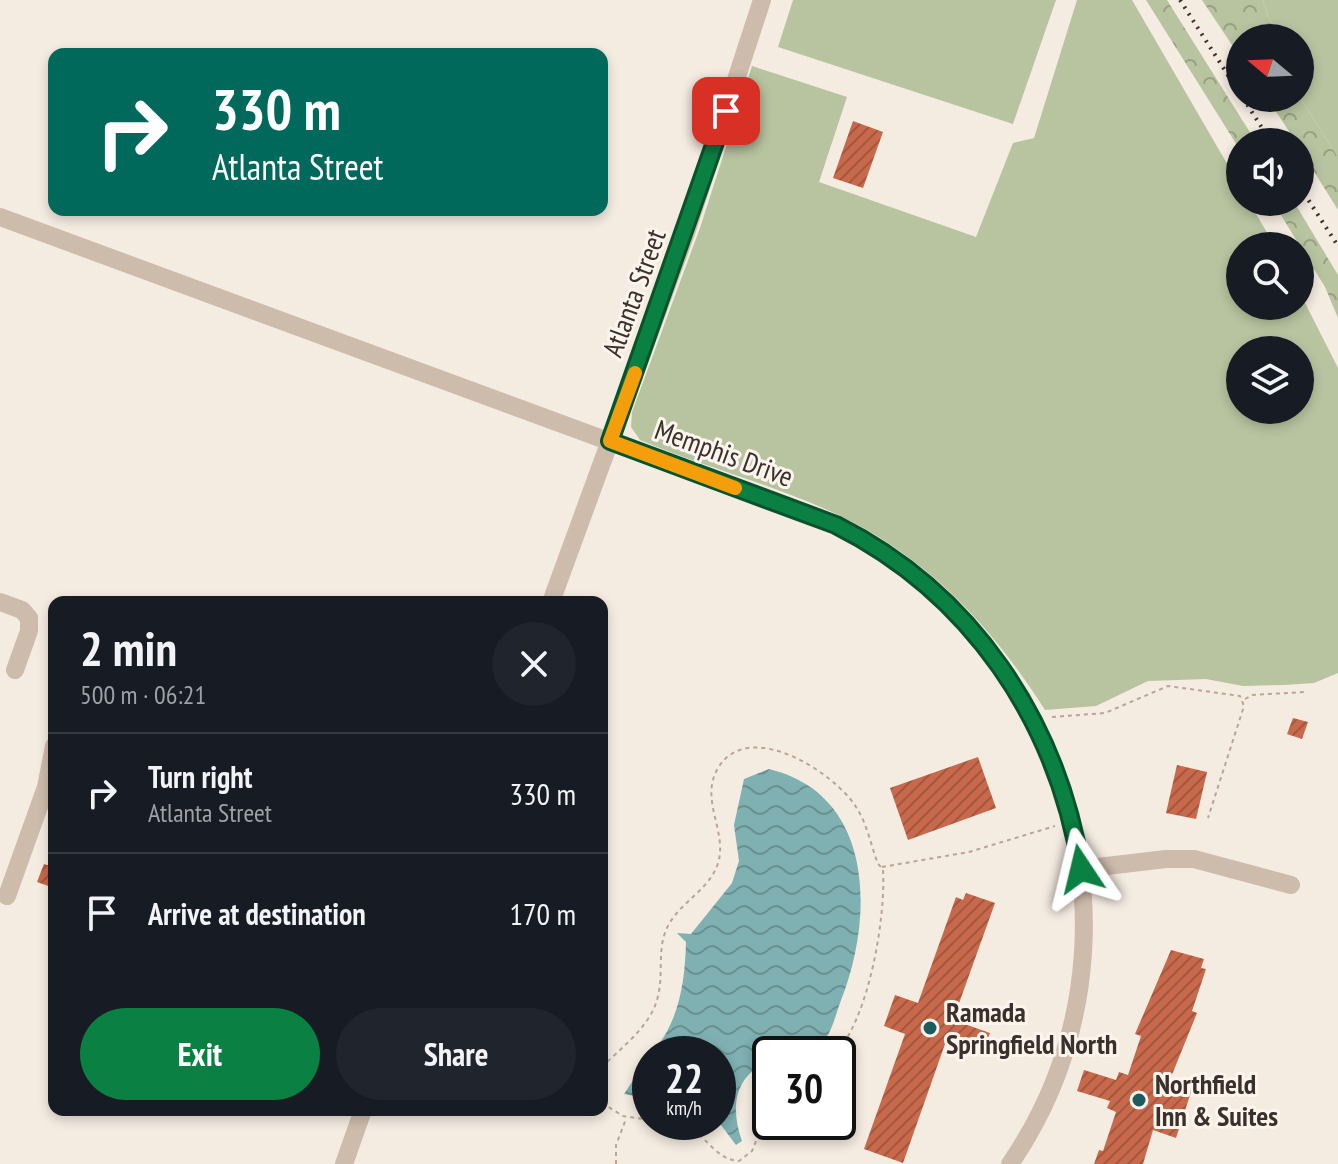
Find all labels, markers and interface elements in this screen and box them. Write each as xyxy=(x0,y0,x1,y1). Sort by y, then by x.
north arrow xyxy=(1226,24,1314,112)
map controls xyxy=(1226,24,1314,424)
text: 330 m xyxy=(212,73,341,145)
pin xyxy=(692,77,760,145)
icon: right xyxy=(80,80,184,184)
icon: arrive xyxy=(704,89,748,133)
button: sound xyxy=(1226,128,1314,216)
text: Atlanta Street xyxy=(212,143,383,190)
street label: Atlanta Street xyxy=(593,224,674,362)
button: search xyxy=(1226,232,1314,320)
button: layers xyxy=(1226,336,1314,424)
street label: Memphis Drive xyxy=(650,410,798,495)
text: 2 min xyxy=(80,617,177,679)
button: close xyxy=(492,622,576,706)
text: 500 m · 06:21 xyxy=(80,678,206,711)
text: Turn right xyxy=(148,757,252,796)
icon: right xyxy=(80,771,124,815)
text: 330 m xyxy=(510,774,576,813)
text: Atlanta Street xyxy=(148,796,272,829)
position arrow xyxy=(1039,827,1123,911)
icon: arrive xyxy=(80,891,124,935)
text: Arrive at destination xyxy=(148,894,366,933)
text: 170 m xyxy=(510,894,576,933)
place label: Ramada Springfield North xyxy=(946,993,1117,1062)
button: Exit xyxy=(80,1008,320,1100)
button: Share xyxy=(336,1008,576,1100)
marker: Ramada Springfield North xyxy=(921,1019,939,1037)
speed limit sign: 30 xyxy=(752,1036,856,1140)
text: 22 xyxy=(665,1052,703,1104)
place label: Northfield Inn & Suites xyxy=(1155,1065,1278,1134)
marker: Northfield Inn & Suites xyxy=(1130,1091,1148,1109)
text: km/h xyxy=(666,1095,702,1121)

